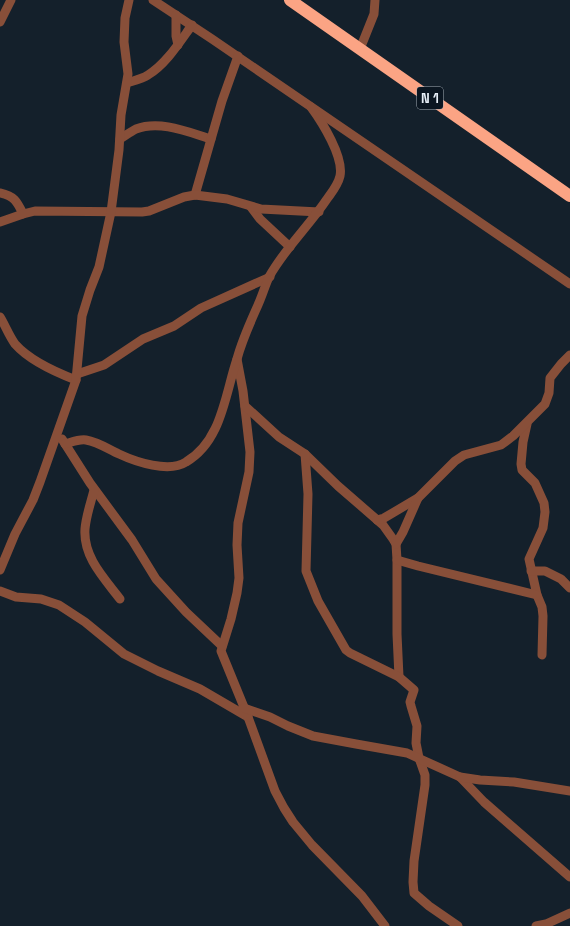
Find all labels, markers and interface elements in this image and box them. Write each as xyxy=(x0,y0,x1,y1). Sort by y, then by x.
road number: N 1 xyxy=(417,87,443,109)

